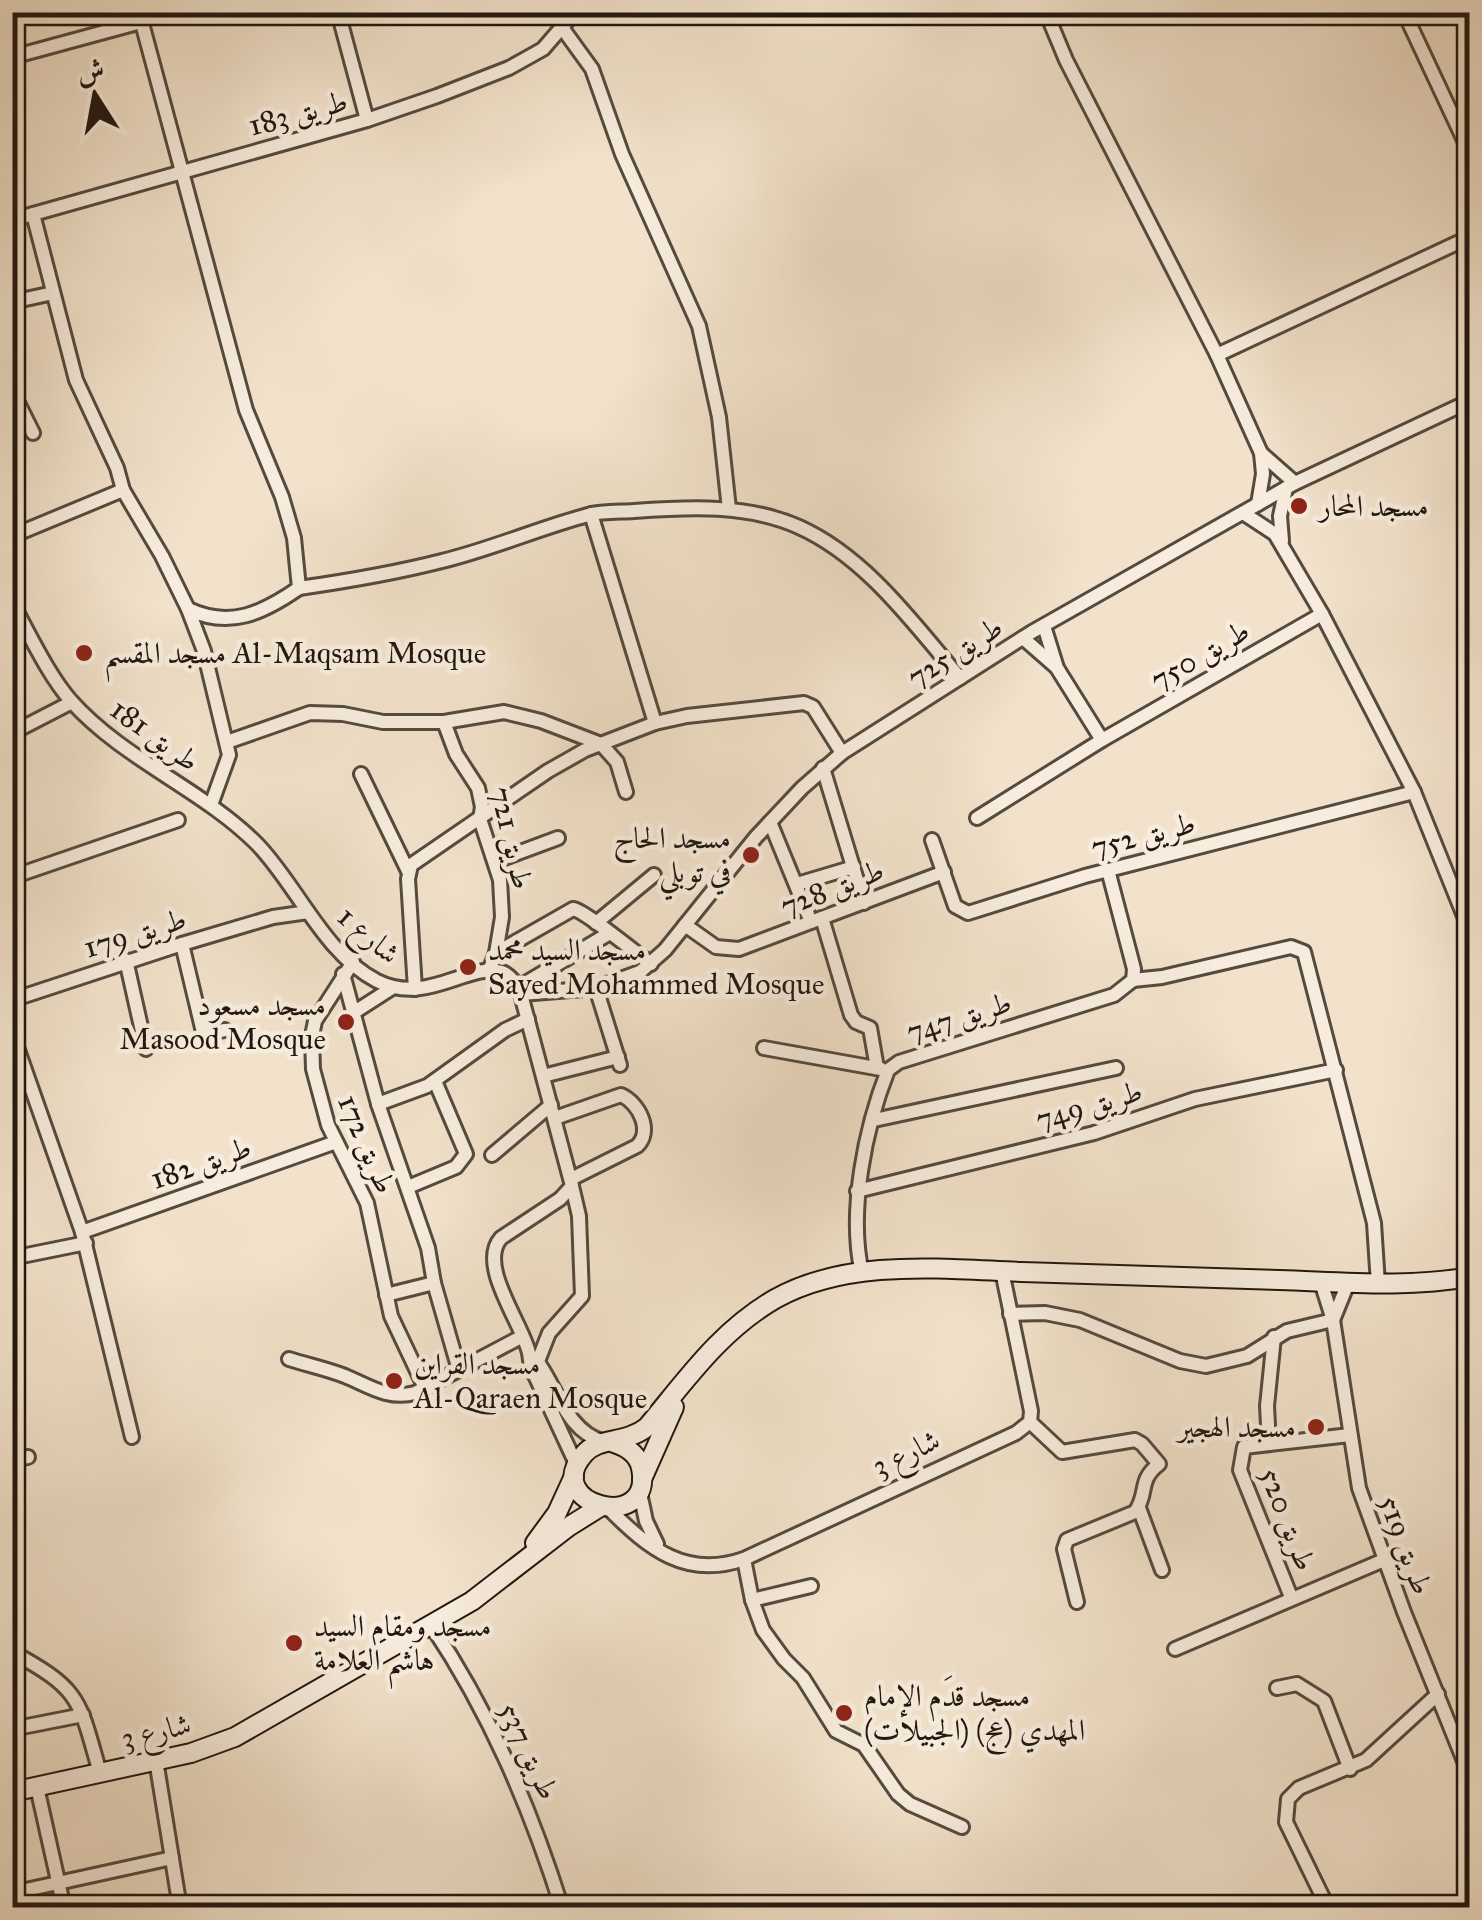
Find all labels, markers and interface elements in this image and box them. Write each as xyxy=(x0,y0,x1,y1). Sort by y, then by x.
north arrow xyxy=(45,45,145,145)
text: ش xyxy=(73,51,107,91)
street label: طريق 183 xyxy=(244,83,352,144)
place label: مسجد المحار xyxy=(1316,488,1429,524)
marker: مسجد المحار xyxy=(1288,495,1310,517)
street label: طريق 725 xyxy=(901,609,1010,696)
street label: طريق 750 xyxy=(1144,612,1257,699)
place label: مسجد المقسم Al-Maqsam Mosque xyxy=(104,635,486,682)
marker: مسجد المقسم Al-Maqsam Mosque xyxy=(73,642,95,664)
street label: طريق 181 xyxy=(103,691,206,780)
street label: طريق 721 xyxy=(482,783,541,893)
street label: طريق 752 xyxy=(1087,805,1199,866)
place label: مسجد الحاج في توبلي xyxy=(614,820,731,901)
marker: مسجد الحاج في توبلي xyxy=(740,844,762,866)
street label: طريق 728 xyxy=(775,852,889,925)
street label: شارع 1 xyxy=(326,898,407,977)
street label: طريق 179 xyxy=(79,900,191,967)
place label: مسجد السيد محمد Sayed Mohammed Mosque xyxy=(488,932,824,1002)
marker: مسجد السيد محمد Sayed Mohammed Mosque xyxy=(457,956,479,978)
street label: طريق 747 xyxy=(902,984,1016,1051)
place label: مسجد مسعود Masood Mosque xyxy=(120,987,326,1057)
marker: مسجد مسعود Masood Mosque xyxy=(335,1011,357,1033)
street label: طريق 749 xyxy=(1031,1073,1147,1138)
street label: طريق 172 xyxy=(329,1089,404,1199)
street label: طريق 182 xyxy=(146,1129,256,1198)
place label: مسجد القراين Al-Qaraen Mosque xyxy=(412,1346,647,1416)
marker: مسجد القراين Al-Qaraen Mosque xyxy=(383,1370,405,1392)
place label: مسجد الهجير xyxy=(1175,1409,1296,1445)
marker: مسجد الهجير xyxy=(1305,1416,1327,1438)
street label: شارع 3 xyxy=(866,1422,949,1491)
street label: طريق 520 xyxy=(1251,1462,1324,1576)
street label: طريق 519 xyxy=(1371,1490,1441,1600)
place label: مسجد ومقام السيد هاشم العلامة xyxy=(314,1608,491,1689)
marker: مسجد ومقام السيد هاشم العلامة xyxy=(283,1632,305,1654)
place label: مسجد قدَم الإمام المهدي (عج) (الجبيلات) xyxy=(864,1674,1085,1755)
street label: طريق 537 xyxy=(490,1697,567,1806)
marker: مسجد قدَم الإمام المهدي (عج) (الجبيلات) xyxy=(833,1702,855,1724)
street label: شارع 3 xyxy=(118,1706,196,1763)

